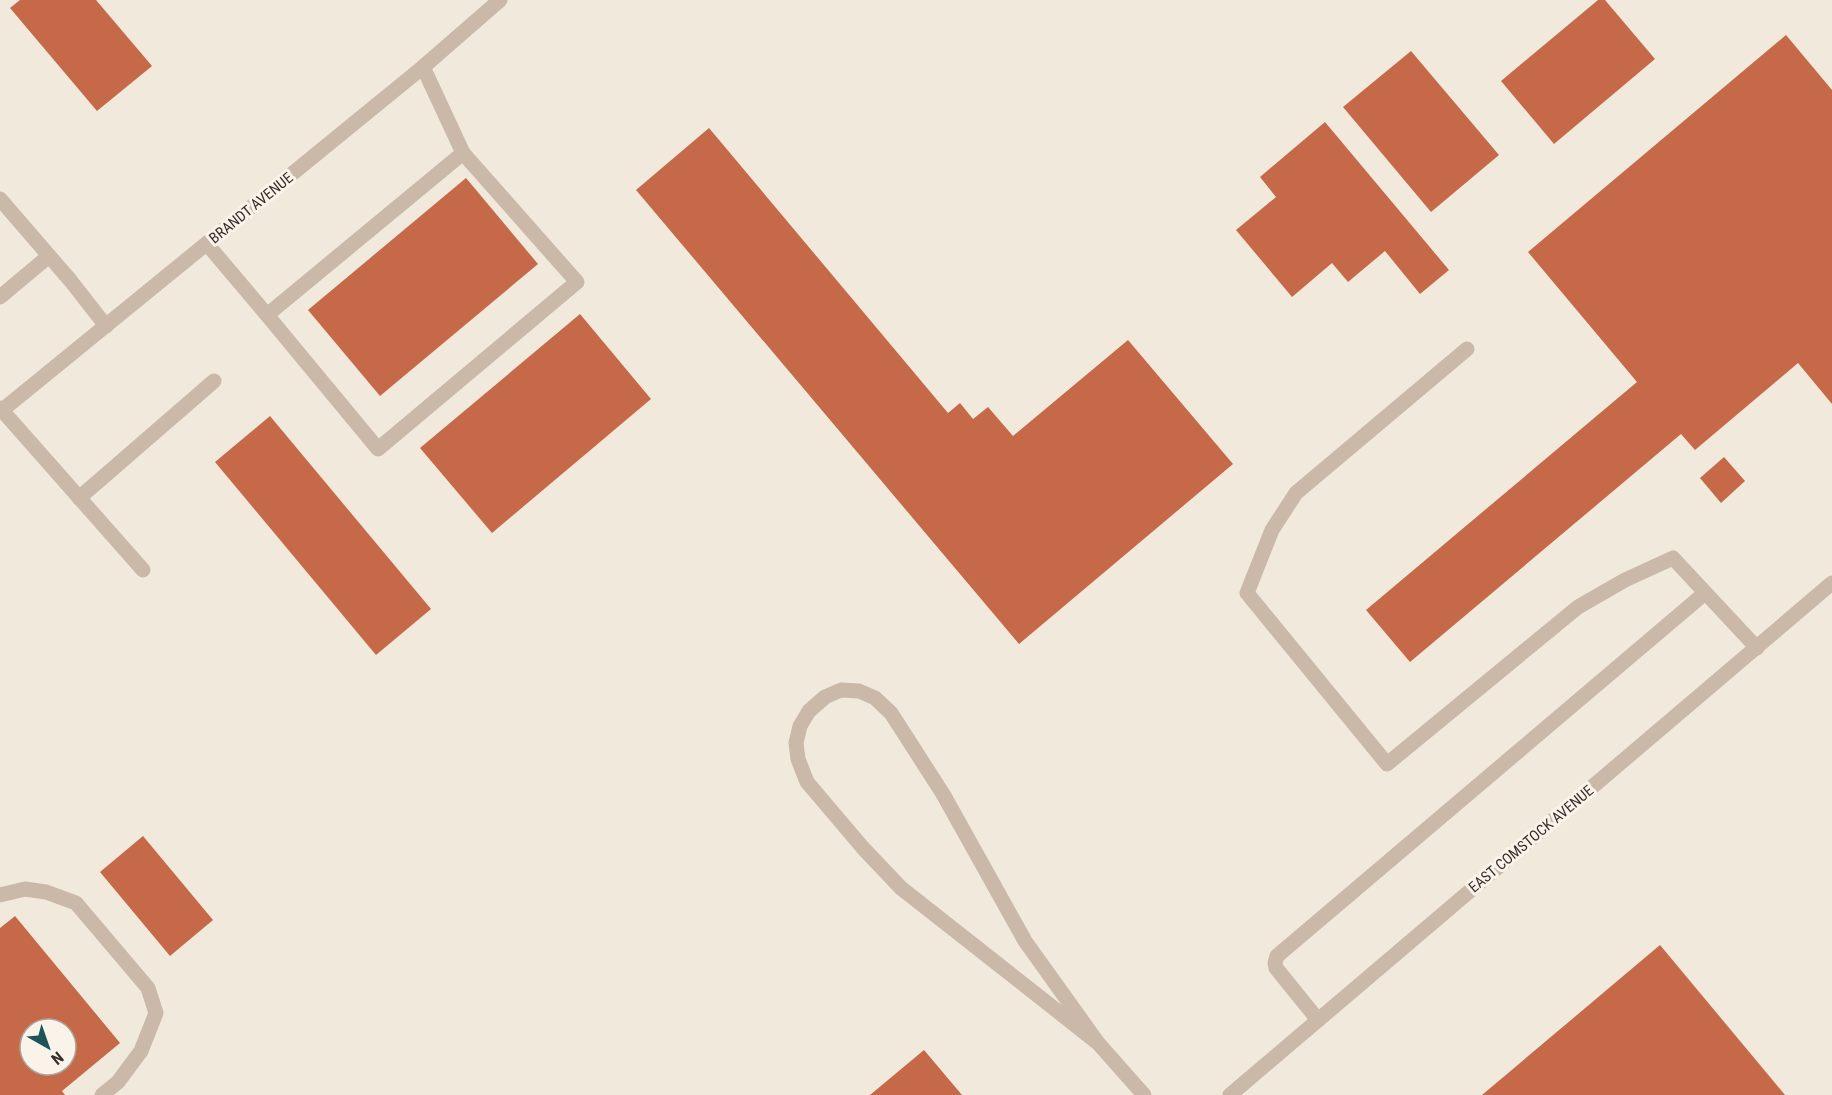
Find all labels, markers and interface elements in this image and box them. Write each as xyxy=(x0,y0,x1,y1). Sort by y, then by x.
street label: BRANDT AVENUE xyxy=(206,169,296,247)
street label: EAST COMSTOCK AVENUE xyxy=(1465,782,1597,896)
north arrow xyxy=(18,1017,78,1077)
text: N xyxy=(47,1048,67,1069)

